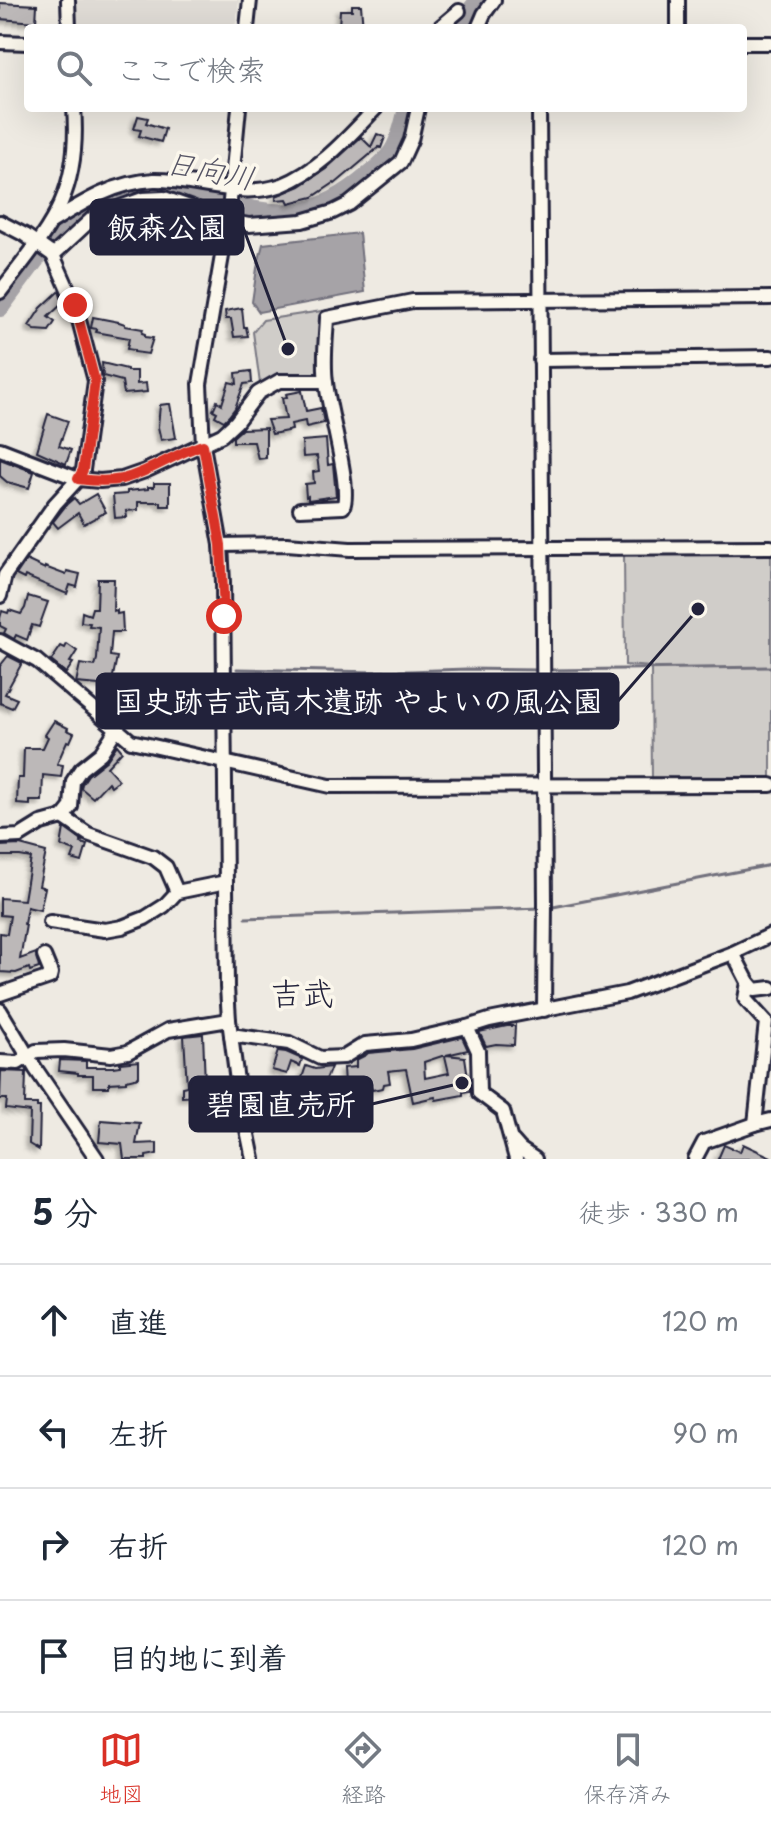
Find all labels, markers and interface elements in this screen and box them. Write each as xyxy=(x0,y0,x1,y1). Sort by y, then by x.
search box xyxy=(24,24,747,112)
icon: search xyxy=(52,46,96,90)
text: ここで検索 xyxy=(116,46,266,91)
water label: 日向川 xyxy=(162,138,259,199)
callout: 飯森公園 xyxy=(91,200,243,254)
text: 飯森公園 xyxy=(107,203,227,248)
route end xyxy=(57,287,93,323)
route start xyxy=(206,598,242,634)
callout: 国史跡吉武高木遺跡 やよいの風公園 xyxy=(97,674,618,728)
text: 国史跡吉武高木遺跡 やよいの風公園 xyxy=(113,677,603,722)
district label: 吉武 xyxy=(270,968,334,1016)
callout: 碧園直売所 xyxy=(190,1077,372,1131)
text: 碧園直売所 xyxy=(206,1080,356,1125)
text: 5 分 xyxy=(32,1185,98,1237)
text: 徒歩 · 330 m xyxy=(579,1192,739,1231)
icon: ahead xyxy=(32,1298,76,1342)
text: 直進 xyxy=(108,1298,168,1343)
text: 120 m xyxy=(662,1301,739,1340)
icon: left xyxy=(32,1410,76,1454)
text: 左折 xyxy=(108,1410,168,1455)
text: 90 m xyxy=(672,1413,739,1452)
icon: right xyxy=(32,1522,76,1566)
text: 右折 xyxy=(108,1522,168,1567)
text: 120 m xyxy=(662,1525,739,1564)
icon: arrive xyxy=(32,1634,76,1678)
text: 目的地に到着 xyxy=(108,1634,288,1679)
tab: 地図 xyxy=(99,1728,143,1809)
tab: 経路 xyxy=(341,1728,386,1809)
tab: 保存済み xyxy=(584,1728,672,1809)

